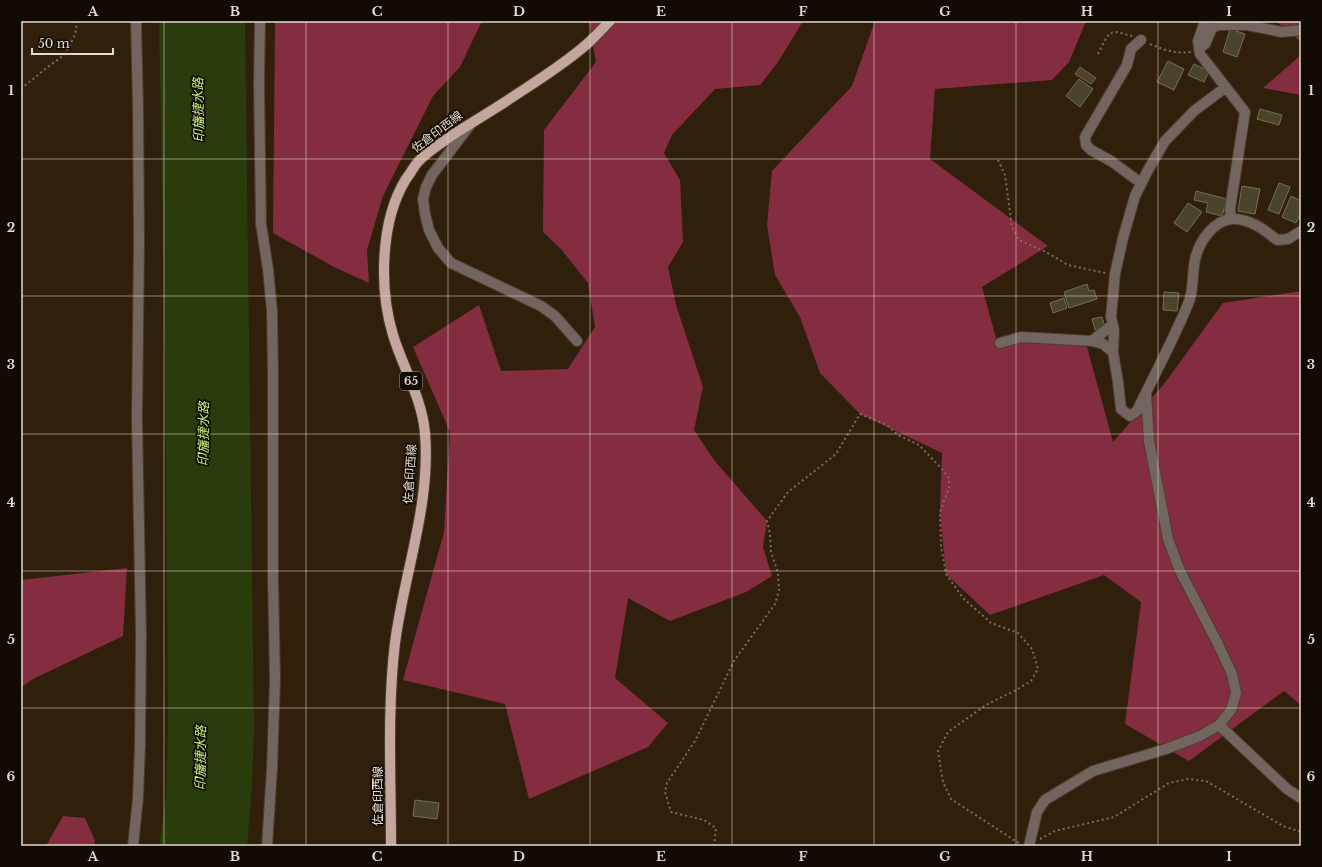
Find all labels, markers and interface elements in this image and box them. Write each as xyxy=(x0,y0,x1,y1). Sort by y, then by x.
text: A xyxy=(87,3,99,20)
text: B xyxy=(230,3,240,20)
text: C xyxy=(372,3,383,20)
text: D xyxy=(513,3,525,20)
text: E xyxy=(656,3,666,20)
text: F xyxy=(799,3,808,20)
text: G xyxy=(939,3,951,20)
text: H xyxy=(1081,3,1093,20)
text: I xyxy=(1226,3,1232,20)
scale bar xyxy=(32,30,113,56)
text: 50 m xyxy=(38,36,70,51)
water label: 印旛捷水路 xyxy=(189,76,208,143)
text: 1 xyxy=(8,82,14,99)
text: 1 xyxy=(1308,82,1314,99)
street label: 佐倉印西線 xyxy=(408,108,465,156)
text: 2 xyxy=(7,219,15,236)
text: 2 xyxy=(1307,219,1315,236)
text: 3 xyxy=(7,356,15,373)
text: 3 xyxy=(1307,356,1315,373)
road number: 65 xyxy=(400,372,422,390)
water label: 印旛捷水路 xyxy=(194,400,213,467)
street label: 佐倉印西線 xyxy=(400,444,419,504)
text: 4 xyxy=(7,494,16,511)
text: 4 xyxy=(1307,494,1316,511)
text: 5 xyxy=(7,631,15,648)
text: 5 xyxy=(1307,631,1315,648)
water label: 印旛捷水路 xyxy=(191,724,210,791)
street label: 佐倉印西線 xyxy=(370,766,385,826)
text: 6 xyxy=(7,768,16,785)
text: 6 xyxy=(1307,768,1316,785)
text: A xyxy=(87,848,99,865)
text: B xyxy=(230,848,240,865)
text: C xyxy=(372,848,383,865)
text: D xyxy=(513,848,525,865)
text: E xyxy=(656,848,666,865)
text: F xyxy=(799,848,808,865)
text: G xyxy=(939,848,951,865)
text: H xyxy=(1081,848,1093,865)
text: I xyxy=(1226,848,1232,865)

